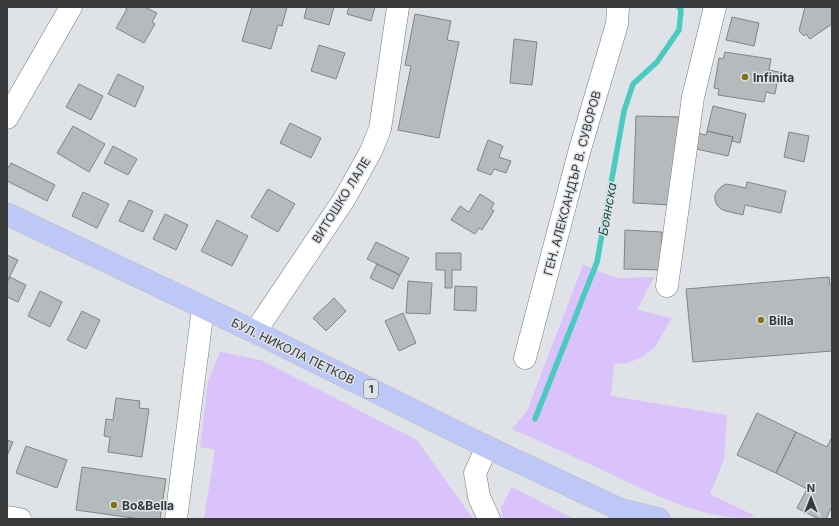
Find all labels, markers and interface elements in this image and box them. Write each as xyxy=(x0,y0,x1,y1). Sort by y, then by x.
place label: Infinita xyxy=(753,70,794,85)
marker: Infinita xyxy=(740,72,750,82)
street label: ГЕН. АЛЕКСАНДЪР В. СУВОРОВ xyxy=(540,89,604,277)
street label: ВИТОШКО ЛАЛЕ xyxy=(309,154,373,246)
water label: Боянска xyxy=(594,181,620,237)
place label: Billa xyxy=(769,313,794,328)
street label: БУЛ. НИКОЛА ПЕТКОВ xyxy=(229,315,357,387)
marker: Billa xyxy=(756,315,766,325)
road number: 1 xyxy=(364,380,378,398)
north arrow xyxy=(791,478,831,518)
text: N xyxy=(807,481,815,495)
place label: Bo&Bella xyxy=(122,498,174,513)
marker: Bo&Bella xyxy=(109,500,119,510)

